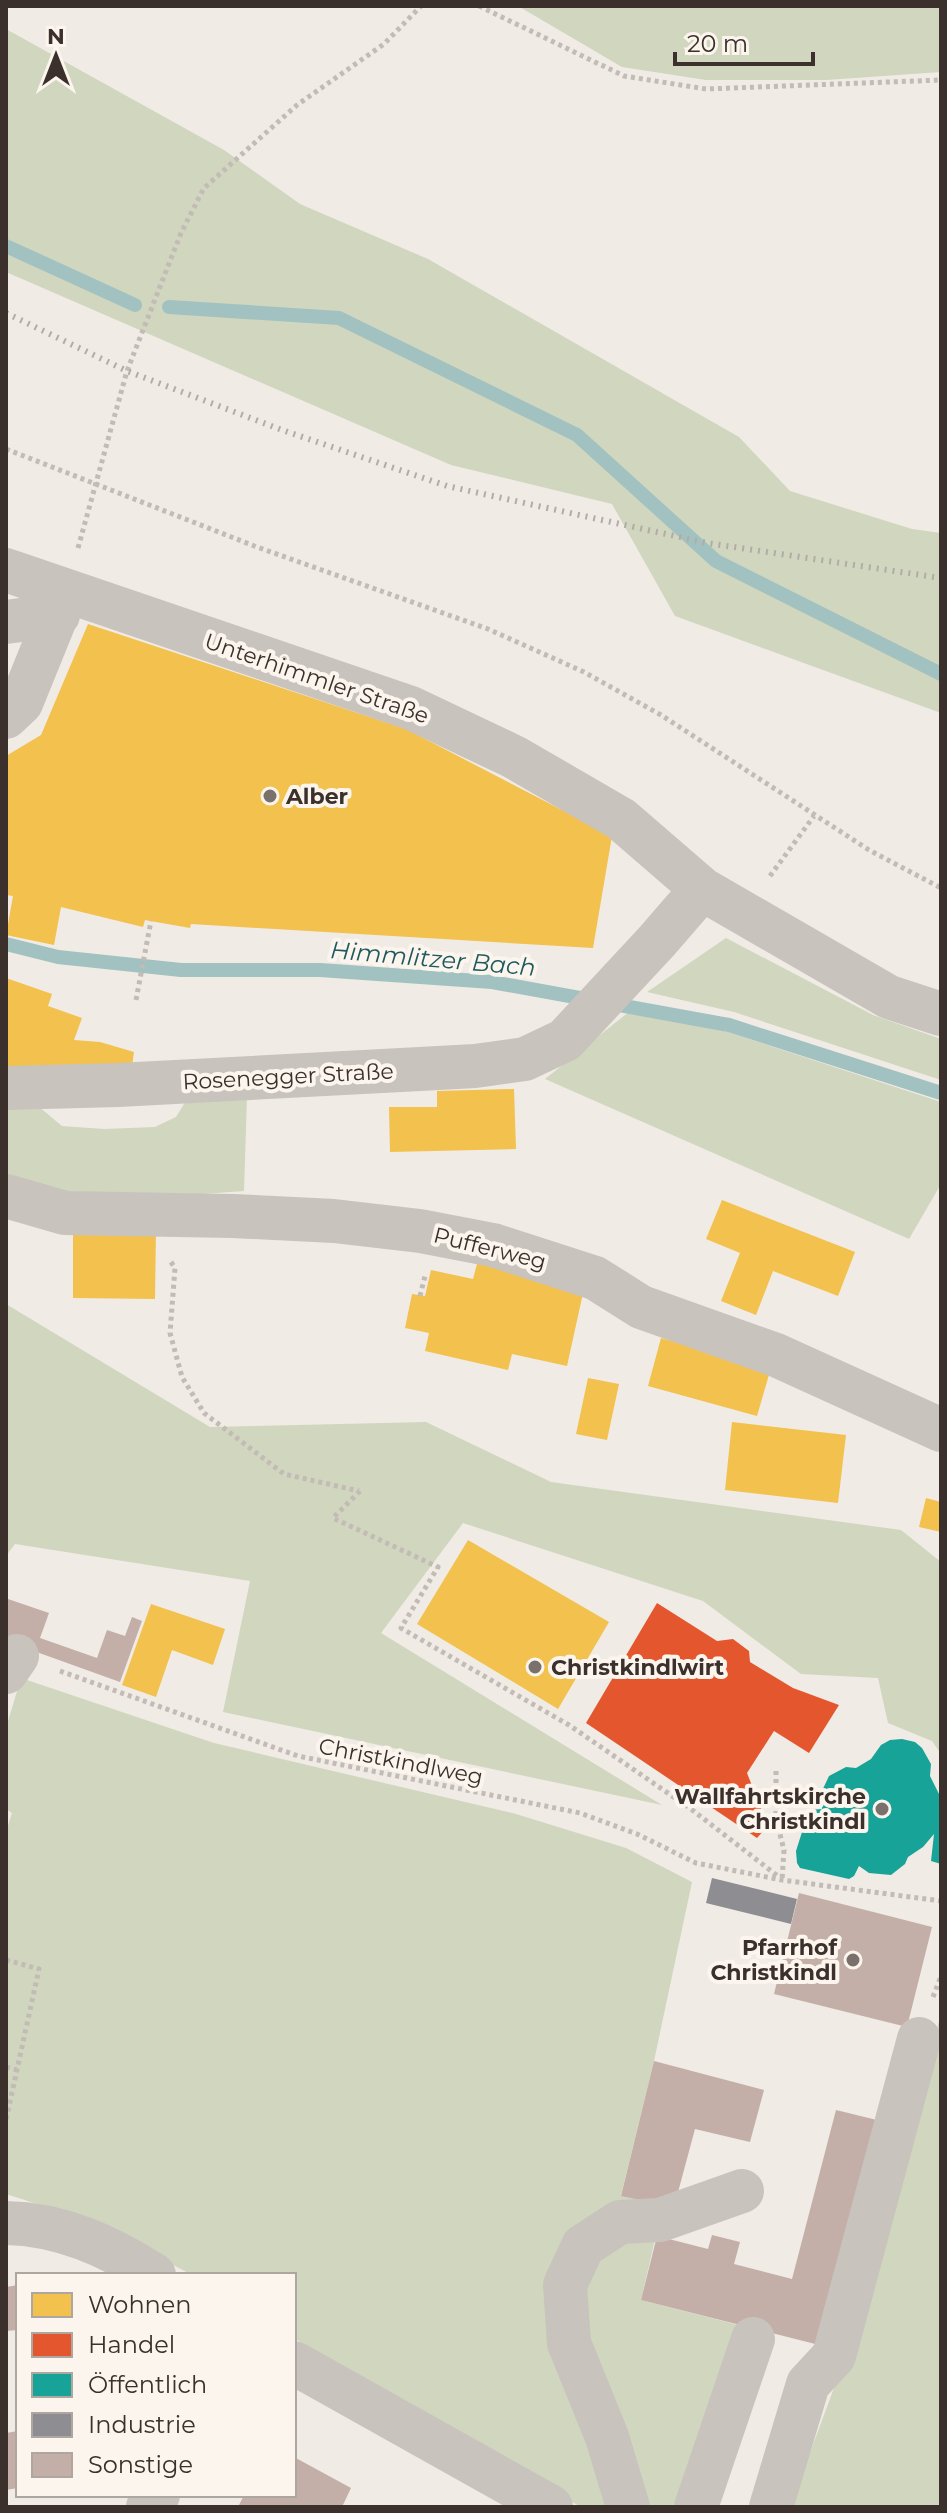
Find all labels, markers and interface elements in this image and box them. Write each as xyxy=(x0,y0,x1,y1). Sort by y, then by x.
north arrow xyxy=(16,16,96,96)
scale bar xyxy=(675,16,813,66)
text: N xyxy=(47,23,65,50)
text: 20 m xyxy=(687,29,748,58)
street label: Unterhimmler Straße xyxy=(201,627,433,730)
place label: Alber xyxy=(285,783,348,810)
marker: Alber xyxy=(261,787,279,805)
water label: Himmlitzer Bach xyxy=(329,935,537,982)
street label: Rosenegger Straße xyxy=(182,1057,394,1096)
street label: Pufferweg xyxy=(431,1221,549,1276)
place label: Christkindlwirt xyxy=(551,1654,725,1681)
marker: Christkindlwirt xyxy=(526,1658,544,1676)
street label: Christkindlweg xyxy=(316,1732,485,1791)
place label: Wallfahrtskirche Christkindl xyxy=(674,1783,866,1835)
marker: Wallfahrtskirche Christkindl xyxy=(873,1800,891,1818)
place label: Pfarrhof Christkindl xyxy=(710,1934,838,1986)
marker: Pfarrhof Christkindl xyxy=(844,1951,862,1969)
legend xyxy=(16,2273,296,2497)
text: Wohnen xyxy=(88,2290,192,2319)
text: Handel xyxy=(88,2330,175,2359)
text: Öffentlich xyxy=(88,2370,207,2399)
text: Industrie xyxy=(88,2410,196,2439)
text: Sonstige xyxy=(88,2450,193,2479)

